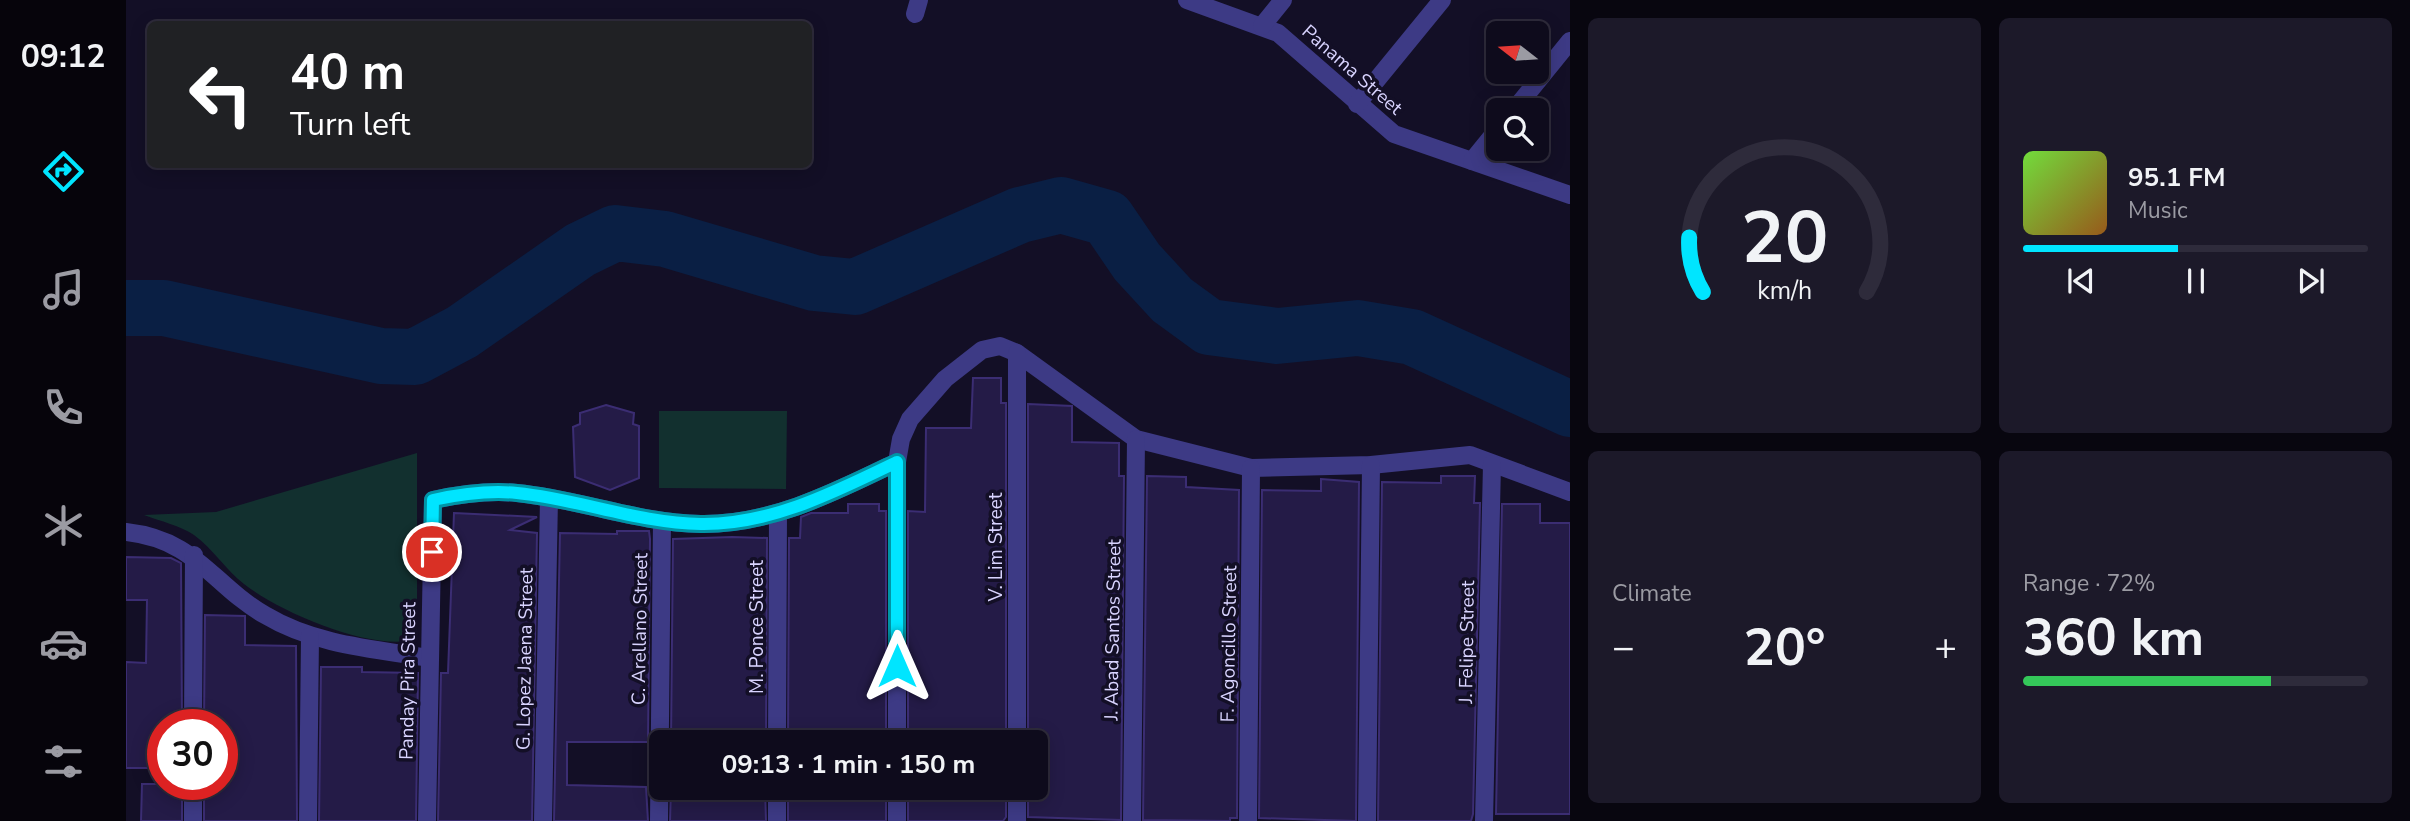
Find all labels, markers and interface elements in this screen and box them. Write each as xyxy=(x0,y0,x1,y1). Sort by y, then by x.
street label: Panama Street xyxy=(1296,19,1408,121)
north arrow xyxy=(1486,21,1549,84)
map controls xyxy=(1486,21,1549,161)
text: 09:12 xyxy=(21,35,105,78)
text: 40 m xyxy=(290,39,405,106)
icon: left xyxy=(175,49,266,140)
button: search xyxy=(1486,98,1549,161)
text: Turn left xyxy=(290,103,410,146)
icon: directions xyxy=(39,147,88,196)
text: 95.1 FM xyxy=(2128,160,2225,195)
text: 20 xyxy=(1741,188,1828,288)
text: Music xyxy=(2128,195,2188,226)
icon: previous xyxy=(2062,262,2100,300)
icon: pause xyxy=(2177,262,2215,300)
icon: next xyxy=(2292,262,2330,300)
icon: music xyxy=(39,265,88,314)
text: km/h xyxy=(1757,274,1812,308)
icon: phone xyxy=(39,383,88,432)
street label: V. Lim Street xyxy=(983,492,1009,603)
icon: climate xyxy=(39,501,88,550)
pin xyxy=(402,522,462,582)
icon: arrive xyxy=(413,533,451,571)
street label: J. Abad Santos Street xyxy=(1098,539,1128,722)
street label: C. Arellano Street xyxy=(626,552,654,705)
street label: M. Ponce Street xyxy=(744,560,770,694)
street label: F. Agoncillo Street xyxy=(1215,565,1243,723)
street label: G. Lopez Jaena Street xyxy=(510,567,540,750)
text: Range · 72% xyxy=(2023,568,2155,599)
text: Climate xyxy=(1612,578,1692,609)
street label: J. Felipe Street xyxy=(1453,580,1481,705)
street label: Panday Pira Street xyxy=(394,601,422,760)
text: 360 km xyxy=(2023,602,2204,673)
text: 20° xyxy=(1743,612,1826,683)
icon: car xyxy=(39,619,88,668)
text: − xyxy=(1612,622,1635,673)
text: + xyxy=(1934,622,1957,673)
position arrow xyxy=(860,629,934,703)
speed limit sign: 30 xyxy=(147,709,238,800)
icon: filters xyxy=(39,737,88,786)
text: 09:13 · 1 min · 150 m xyxy=(722,747,975,782)

